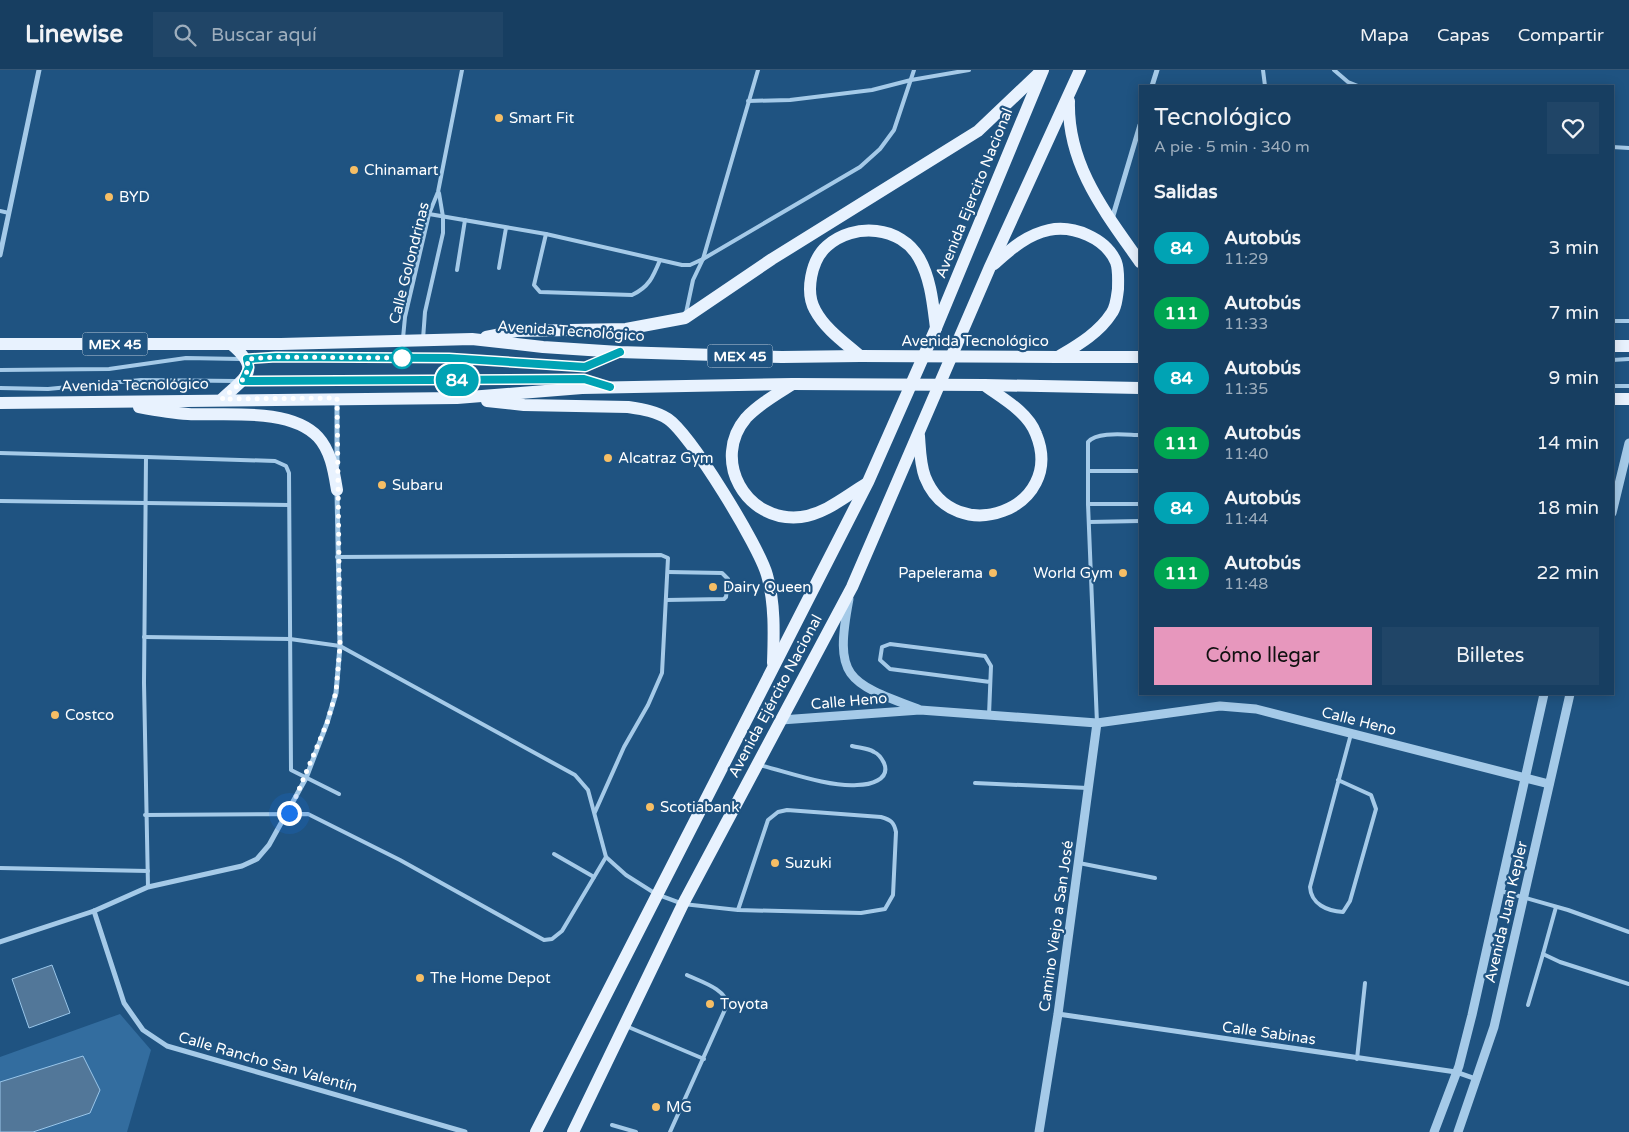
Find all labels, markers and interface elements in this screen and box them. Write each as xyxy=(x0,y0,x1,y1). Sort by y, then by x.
search box xyxy=(153,12,503,57)
text: Linewise xyxy=(25,20,123,49)
icon: search xyxy=(171,21,199,49)
text: Buscar aquí xyxy=(211,24,317,46)
text: Mapa xyxy=(1360,24,1409,46)
text: Capas xyxy=(1437,24,1490,46)
text: Compartir xyxy=(1518,24,1604,46)
button: heart xyxy=(1547,102,1599,154)
text: Tecnológico xyxy=(1154,103,1292,132)
street label: Avenida Ejercito Nacional xyxy=(932,105,1016,281)
place label: Smart Fit xyxy=(509,109,574,127)
marker: Smart Fit xyxy=(493,112,505,124)
text: A pie · 5 min · 340 m xyxy=(1154,137,1310,157)
place label: Chinamart xyxy=(364,161,439,179)
marker: Chinamart xyxy=(348,164,360,176)
text: Salidas xyxy=(1154,181,1218,203)
place label: BYD xyxy=(119,188,150,206)
marker: BYD xyxy=(103,191,115,203)
street label: Calle Golondrinas xyxy=(385,200,433,326)
text: Autobús xyxy=(1224,227,1301,249)
text: 84 xyxy=(1170,237,1193,259)
text: 3 min xyxy=(1548,237,1599,259)
text: 11:29 xyxy=(1224,249,1268,269)
text: Autobús xyxy=(1224,292,1301,314)
text: 111 xyxy=(1165,302,1198,324)
text: 7 min xyxy=(1548,302,1599,324)
text: 11:33 xyxy=(1224,314,1268,334)
street label: Avenida Tecnológico xyxy=(497,317,645,345)
road number: MEX 45 xyxy=(82,332,148,356)
street label: Avenida Tecnológico xyxy=(901,332,1049,350)
road number: MEX 45 xyxy=(708,344,772,368)
unlabelled marker xyxy=(391,347,413,369)
text: Autobús xyxy=(1224,357,1301,379)
line badge: 84 xyxy=(434,364,480,396)
text: 84 xyxy=(1170,367,1193,389)
text: 9 min xyxy=(1548,367,1599,389)
text: 84 xyxy=(446,369,468,391)
street label: Avenida Tecnológico xyxy=(61,375,209,395)
text: 11:35 xyxy=(1224,379,1268,399)
text: Autobús xyxy=(1224,422,1301,444)
text: 111 xyxy=(1165,432,1198,454)
text: 14 min xyxy=(1536,432,1599,454)
text: 11:40 xyxy=(1224,444,1268,464)
place label: Alcatraz Gym xyxy=(618,449,714,467)
marker: Alcatraz Gym xyxy=(602,452,614,464)
place label: Subaru xyxy=(392,476,443,494)
marker: Subaru xyxy=(376,479,388,491)
text: Autobús xyxy=(1224,487,1301,509)
text: 84 xyxy=(1170,497,1193,519)
text: 18 min xyxy=(1536,497,1599,519)
text: 11:44 xyxy=(1224,509,1268,529)
text: Autobús xyxy=(1224,552,1301,574)
text: 111 xyxy=(1165,562,1198,584)
text: 22 min xyxy=(1536,562,1599,584)
place label: Papelerama xyxy=(898,564,983,582)
place label: World Gym xyxy=(1033,564,1113,582)
marker: Papelerama xyxy=(987,567,999,579)
marker: World Gym xyxy=(1117,567,1129,579)
text: 11:48 xyxy=(1224,574,1268,594)
place label: Dairy Queen xyxy=(723,578,811,596)
marker: Dairy Queen xyxy=(707,581,719,593)
street label: Avenida Ejército Nacional xyxy=(724,611,826,781)
button: Cómo llegar xyxy=(1154,627,1372,685)
button: Billetes xyxy=(1382,627,1599,685)
street label: Calle Heno xyxy=(810,689,888,713)
street label: Calle Heno xyxy=(1320,703,1398,739)
place label: Costco xyxy=(65,706,114,724)
marker: Costco xyxy=(49,709,61,721)
place label: Scotiabank xyxy=(660,798,739,816)
your location xyxy=(277,801,302,826)
marker: Scotiabank xyxy=(644,801,656,813)
street label: Camino Viejo a San José xyxy=(1035,839,1077,1013)
street label: Avenida Juan Kepler xyxy=(1481,839,1531,985)
place label: Suzuki xyxy=(785,854,832,872)
marker: Suzuki xyxy=(769,857,781,869)
place label: The Home Depot xyxy=(430,969,551,987)
marker: The Home Depot xyxy=(414,972,426,984)
place label: Toyota xyxy=(720,995,768,1013)
marker: Toyota xyxy=(704,998,716,1010)
street label: Calle Sabinas xyxy=(1221,1018,1317,1048)
street label: Calle Rancho San Valentín xyxy=(176,1028,360,1096)
place label: MG xyxy=(666,1098,692,1116)
marker: MG xyxy=(650,1101,662,1113)

